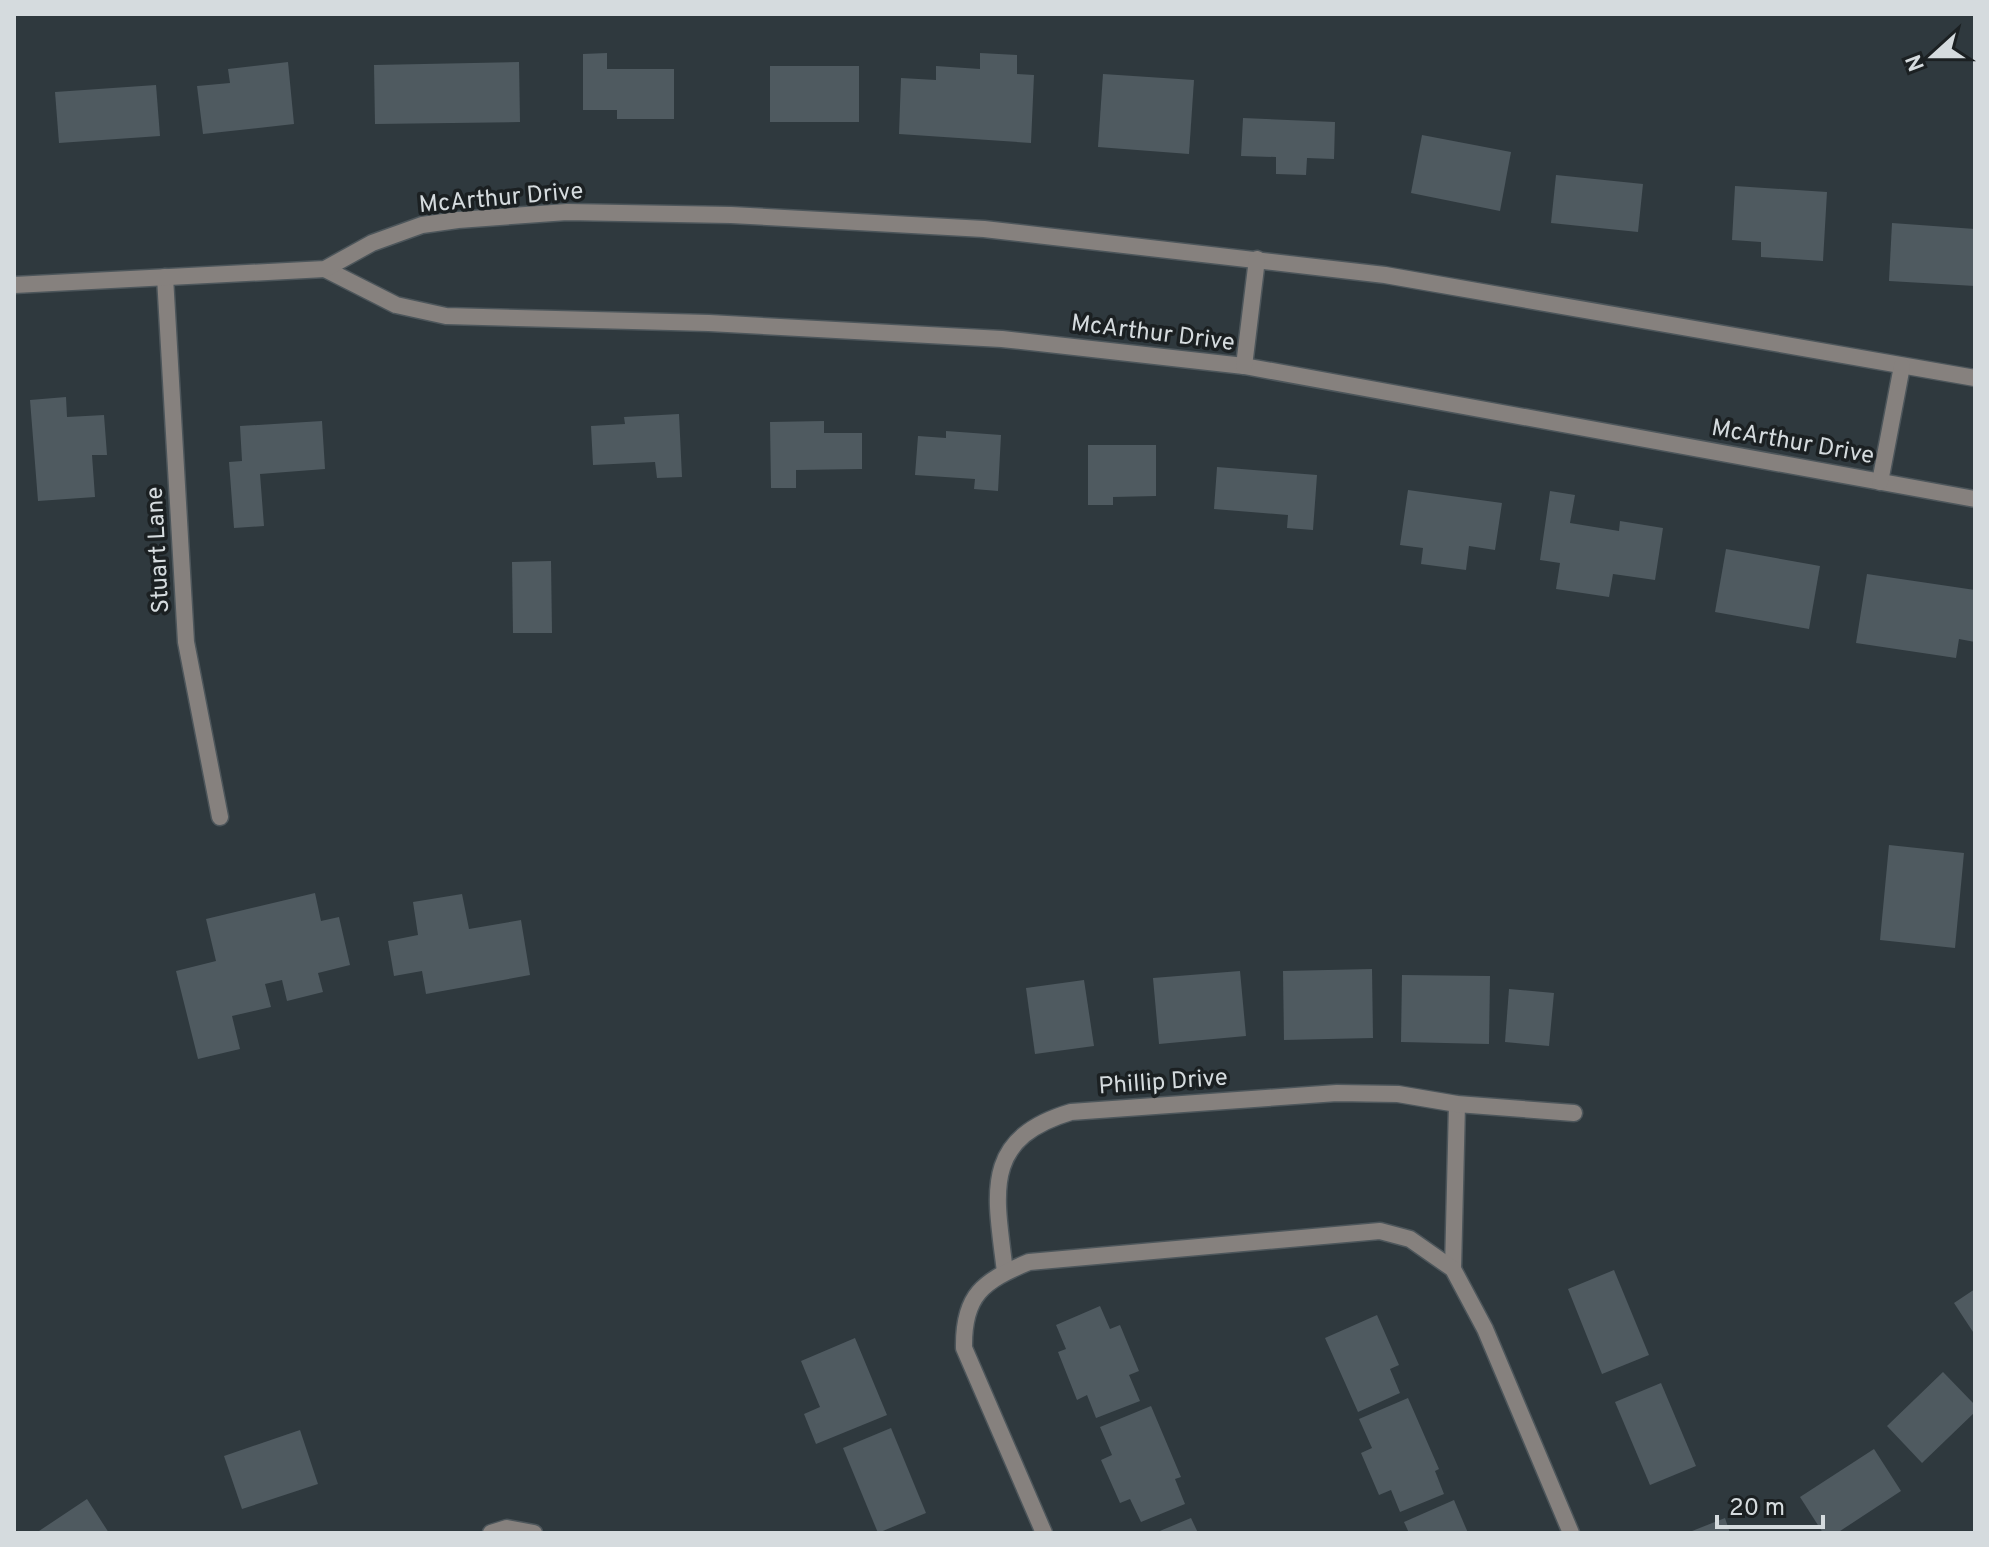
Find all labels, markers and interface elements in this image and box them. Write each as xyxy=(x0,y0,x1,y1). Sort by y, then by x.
north arrow xyxy=(1893,16,1973,96)
text: N xyxy=(1901,50,1932,74)
street label: McArthur Drive xyxy=(418,177,585,221)
street label: McArthur Drive xyxy=(1069,309,1236,359)
street label: McArthur Drive xyxy=(1709,414,1876,472)
street label: Stuart Lane xyxy=(141,486,177,614)
street label: Phillip Drive xyxy=(1098,1064,1229,1102)
scale bar xyxy=(1717,1479,1823,1529)
text: 20 m xyxy=(1729,1494,1785,1524)

